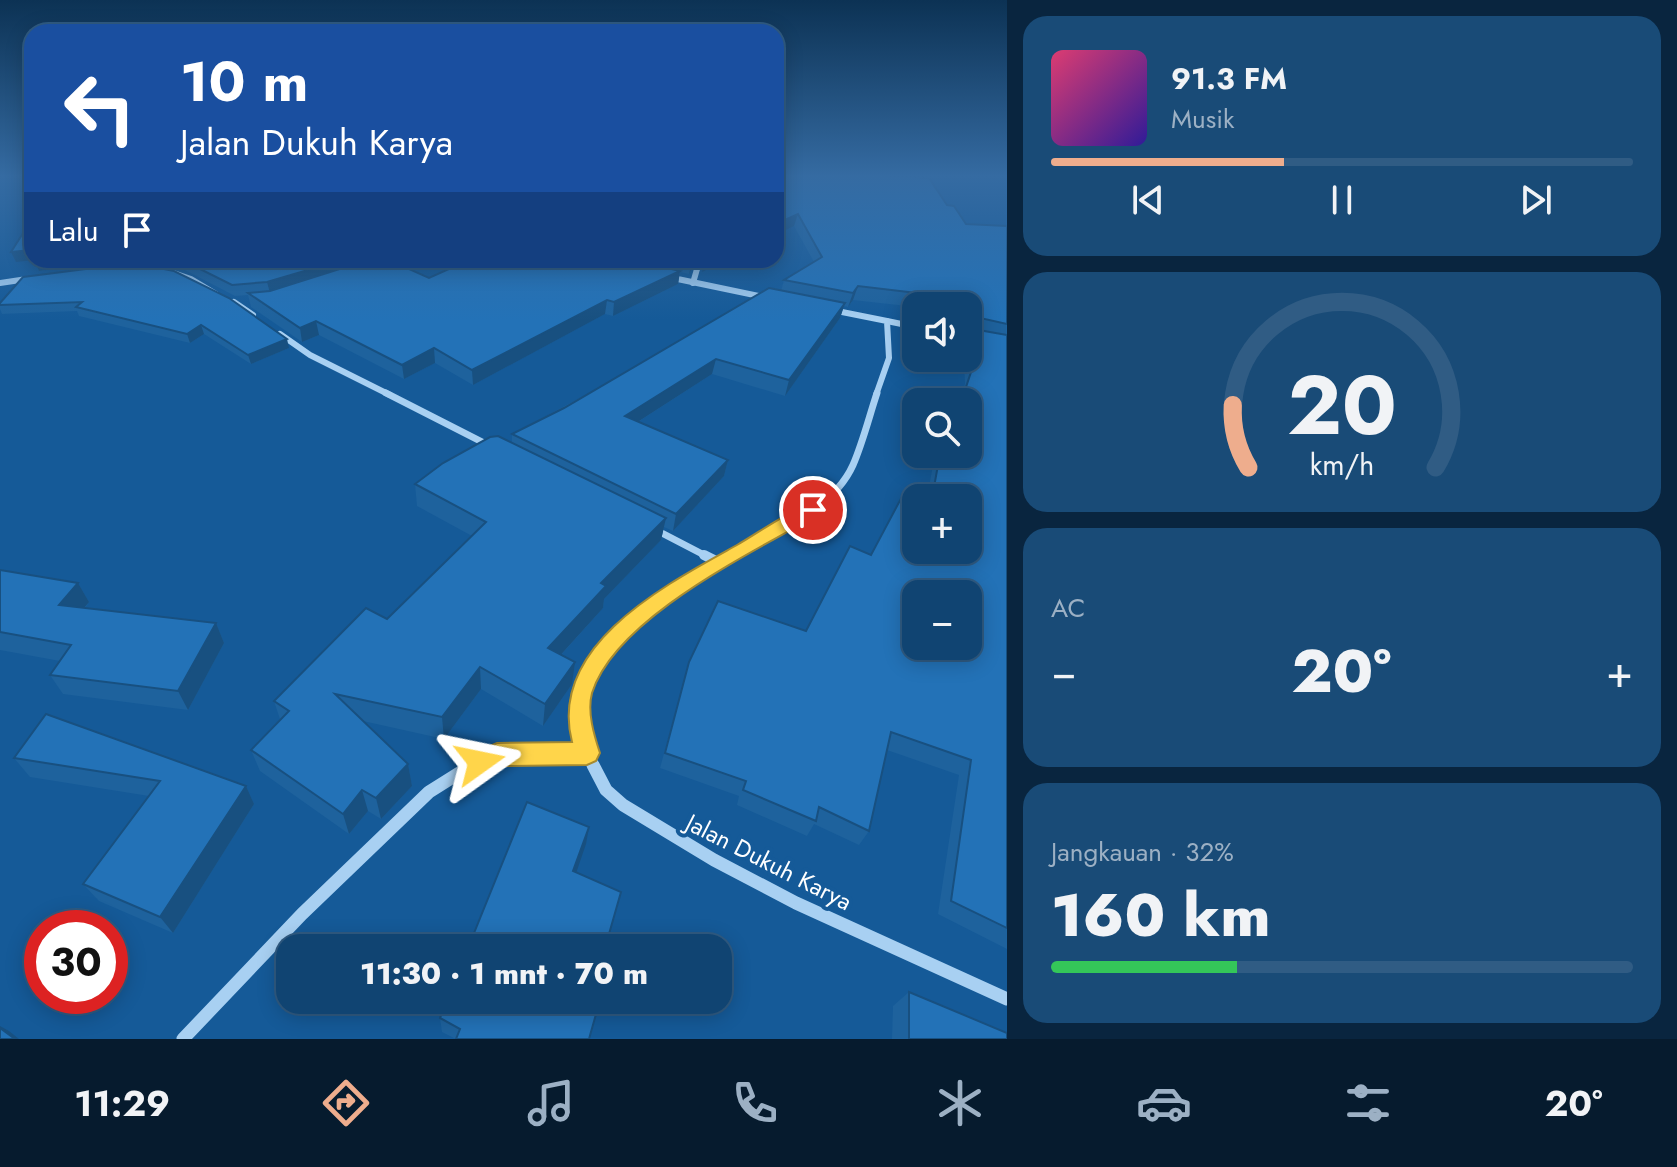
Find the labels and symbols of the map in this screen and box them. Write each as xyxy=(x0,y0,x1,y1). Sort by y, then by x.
pin xyxy=(779,476,847,544)
position arrow xyxy=(438,720,522,804)
street label: Jalan Dukuh Karya xyxy=(677,804,858,919)
speed limit sign: 30 xyxy=(24,910,128,1014)

